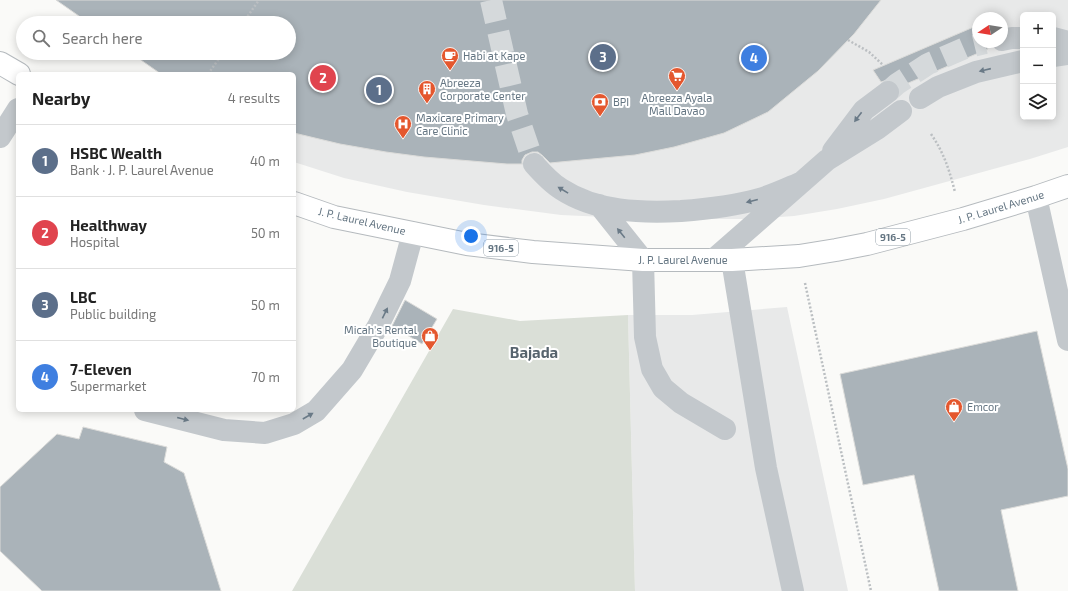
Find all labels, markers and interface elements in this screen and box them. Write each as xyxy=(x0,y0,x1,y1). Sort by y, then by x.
north arrow xyxy=(972,12,1008,48)
map controls xyxy=(1020,12,1056,120)
button: + xyxy=(1020,12,1056,48)
search box xyxy=(16,16,296,60)
icon: search xyxy=(30,27,52,49)
text: Search here xyxy=(62,29,143,47)
pin: 3 xyxy=(590,42,616,72)
pin: 4 xyxy=(741,43,767,73)
cafe icon: Habi at Kape xyxy=(440,46,460,71)
button: − xyxy=(1020,48,1056,84)
place label: Habi at Kape xyxy=(463,49,525,62)
pin: 2 xyxy=(310,63,336,93)
supermarket icon: Abreeza Ayala Mall Davao xyxy=(667,66,687,91)
one-way arrow xyxy=(979,67,991,73)
pin: 1 xyxy=(366,75,392,105)
place label: Abreeza Corporate Center xyxy=(440,76,526,102)
building icon: Abreeza Corporate Center xyxy=(417,79,437,104)
button: layers xyxy=(1020,84,1056,120)
text: Nearby xyxy=(32,88,90,108)
text: 4 results xyxy=(228,90,280,106)
place label: Abreeza Ayala Mall Davao xyxy=(642,91,712,117)
bank icon: BPI xyxy=(590,92,610,117)
place label: BPI xyxy=(613,95,629,108)
place label: Maxicare Primary Care Clinic xyxy=(416,111,504,137)
one-way arrow xyxy=(855,112,863,122)
hospital icon: Maxicare Primary Care Clinic xyxy=(393,114,413,139)
text: HSBC Wealth xyxy=(70,144,162,162)
text: 1 xyxy=(42,153,48,169)
text: 40 m xyxy=(250,153,280,169)
text: Bank · J. P. Laurel Avenue xyxy=(70,162,214,178)
one-way arrow xyxy=(557,186,569,193)
street label: J. P. Laurel Avenue xyxy=(956,187,1046,226)
one-way arrow xyxy=(746,198,758,204)
street label: J. P. Laurel Avenue xyxy=(317,204,407,237)
text: Healthway xyxy=(70,216,147,234)
text: 2 xyxy=(41,225,49,241)
text: 50 m xyxy=(251,225,280,241)
your location xyxy=(461,226,481,246)
one-way arrow xyxy=(616,227,625,238)
road number: 916-5 xyxy=(876,229,910,245)
text: Hospital xyxy=(70,234,119,250)
road number: 916-5 xyxy=(484,240,518,256)
street label: J. P. Laurel Avenue xyxy=(638,253,728,266)
text: LBC xyxy=(70,288,96,306)
text: 3 xyxy=(41,297,49,313)
text: 50 m xyxy=(251,297,280,313)
text: Public building xyxy=(70,306,156,322)
one-way arrow xyxy=(382,307,388,318)
place label: Micah's Rental Boutique xyxy=(344,323,418,349)
shop icon: Micah's Rental Boutique xyxy=(420,326,440,351)
district label: Bajada xyxy=(510,343,558,361)
text: 7-Eleven xyxy=(70,360,132,378)
text: 4 xyxy=(41,369,49,385)
text: 70 m xyxy=(251,369,280,385)
text: Supermarket xyxy=(70,378,147,394)
shop icon: Emcor xyxy=(944,397,964,422)
place label: Emcor xyxy=(967,400,999,413)
one-way arrow xyxy=(302,412,314,419)
one-way arrow xyxy=(177,417,189,423)

